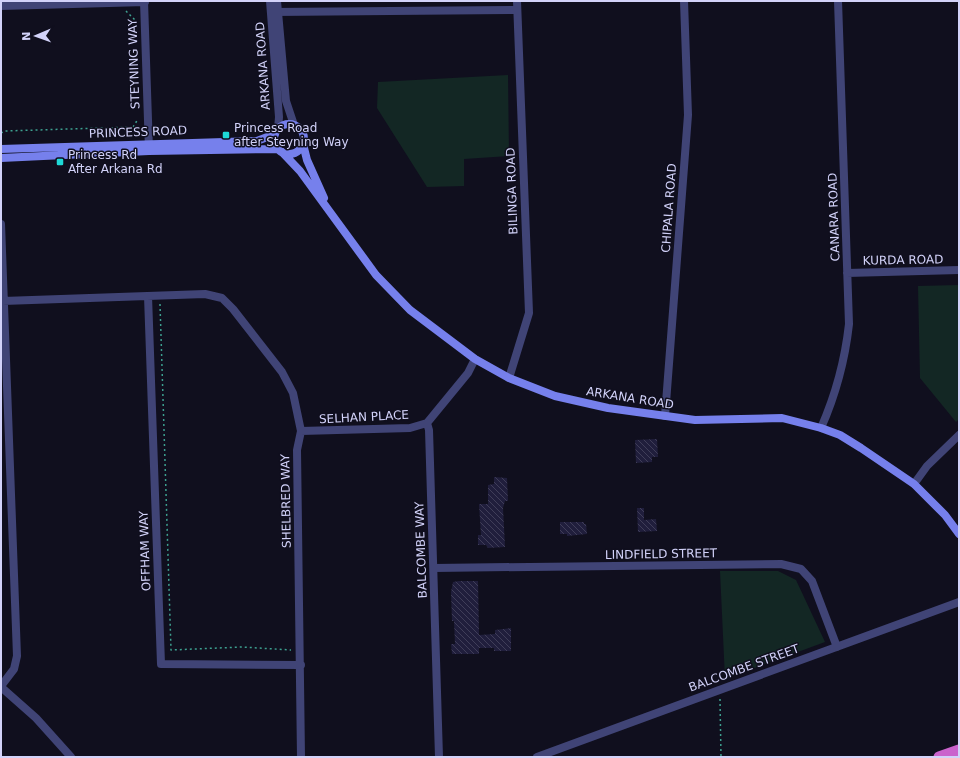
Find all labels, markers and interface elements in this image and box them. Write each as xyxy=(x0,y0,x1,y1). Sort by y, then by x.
north arrow xyxy=(16,16,56,56)
street label: STEYNING WAY xyxy=(125,18,143,109)
street label: ARKANA ROAD xyxy=(253,21,273,111)
text: N xyxy=(20,31,33,41)
place label: Princess Road after Steyning Way xyxy=(234,121,349,149)
street label: PRINCESS ROAD xyxy=(89,123,187,141)
marker: Princess Road after Steyning Way xyxy=(221,130,231,140)
street label: BILINGA ROAD xyxy=(503,147,521,235)
place label: Princess Rd After Arkana Rd xyxy=(68,148,163,176)
marker: Princess Rd After Arkana Rd xyxy=(55,157,65,167)
street label: CHIPALA ROAD xyxy=(659,163,679,253)
street label: CANARA ROAD xyxy=(825,172,843,262)
street label: KURDA ROAD xyxy=(863,252,943,268)
street label: ARKANA ROAD xyxy=(585,384,675,412)
street label: SELHAN PLACE xyxy=(319,408,409,426)
street label: SHELBRED WAY xyxy=(278,453,294,548)
street label: BALCOMBE WAY xyxy=(412,501,430,599)
street label: OFFHAM WAY xyxy=(137,510,153,591)
street label: LINDFIELD STREET xyxy=(605,546,718,562)
street label: BALCOMBE STREET xyxy=(687,641,802,695)

